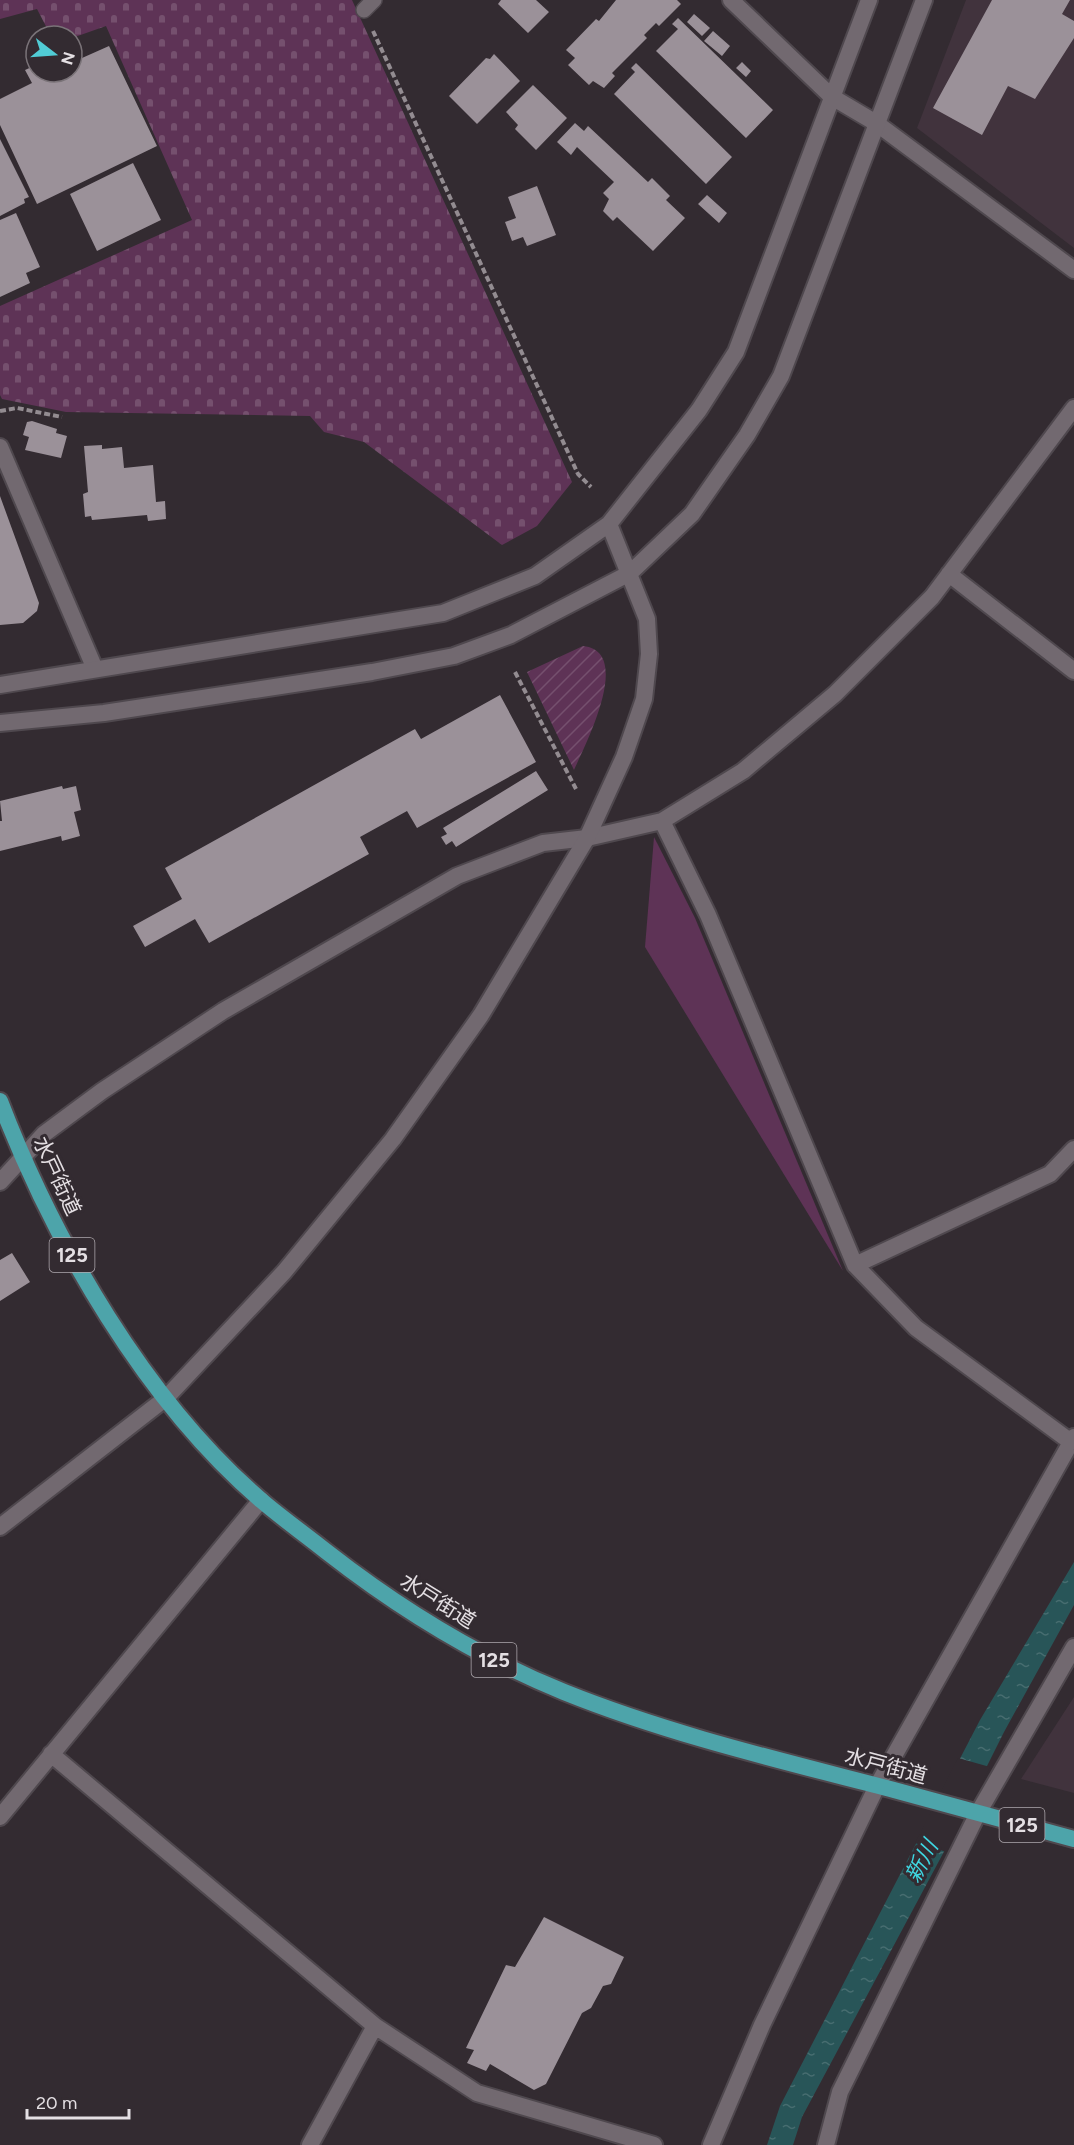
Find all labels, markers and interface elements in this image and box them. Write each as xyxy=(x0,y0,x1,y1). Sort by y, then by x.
north arrow xyxy=(24,24,84,84)
text: N xyxy=(57,50,79,67)
street label: 水戸街道 xyxy=(28,1132,87,1219)
road number: 125 xyxy=(50,1238,94,1272)
street label: 水戸街道 xyxy=(396,1568,481,1633)
road number: 125 xyxy=(472,1643,516,1677)
street label: 水戸街道 xyxy=(842,1743,930,1788)
road number: 125 xyxy=(1000,1808,1044,1842)
water label: 新川 xyxy=(899,1834,945,1887)
scale bar xyxy=(27,2082,129,2120)
text: 20 m xyxy=(36,2092,77,2114)

